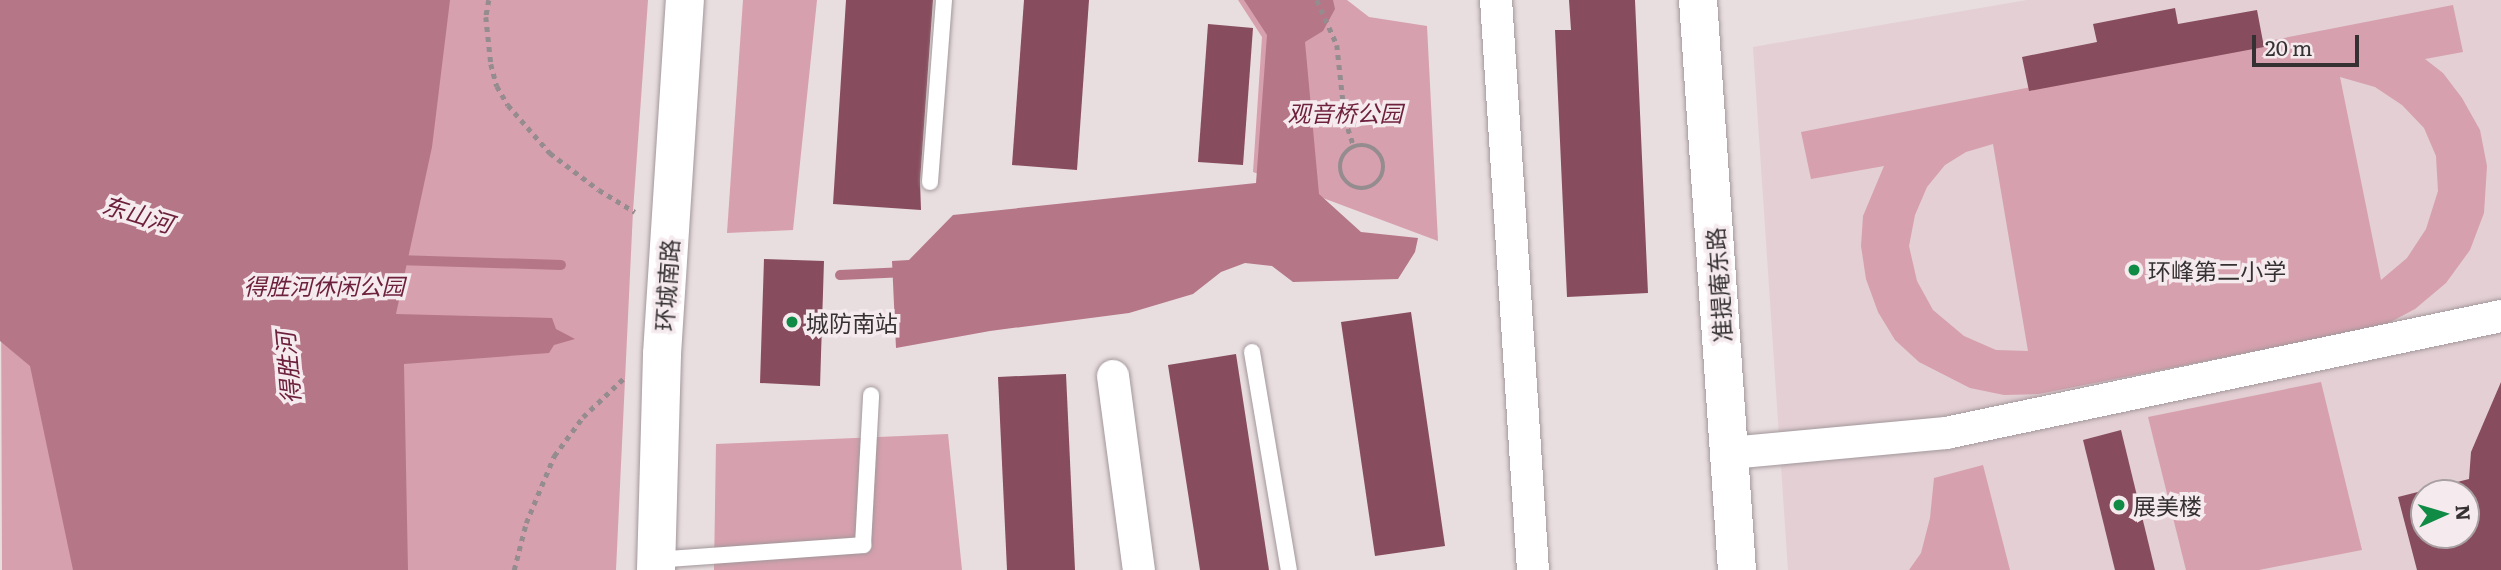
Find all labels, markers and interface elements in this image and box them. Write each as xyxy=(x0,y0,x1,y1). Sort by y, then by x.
scale bar xyxy=(2256,21,2363,65)
text: 20 m xyxy=(2265,31,2312,62)
park label: 观音桥公园 xyxy=(1288,98,1402,126)
water label: 东山河 xyxy=(99,189,177,237)
street label: 准提庵东路 xyxy=(1700,227,1736,343)
street label: 环城南路 xyxy=(649,238,683,332)
place label: 环峰第二小学 xyxy=(2148,256,2286,284)
marker: 环峰第二小学 xyxy=(2126,262,2142,278)
park label: 得胜河休闲公园 xyxy=(244,271,404,299)
place label: 城防南站 xyxy=(806,308,898,336)
marker: 城防南站 xyxy=(784,314,800,330)
water label: 得胜河 xyxy=(270,331,304,405)
north arrow xyxy=(2410,479,2480,549)
place label: 展美楼 xyxy=(2133,491,2202,519)
marker: 展美楼 xyxy=(2111,497,2127,513)
text: N xyxy=(2449,504,2478,522)

